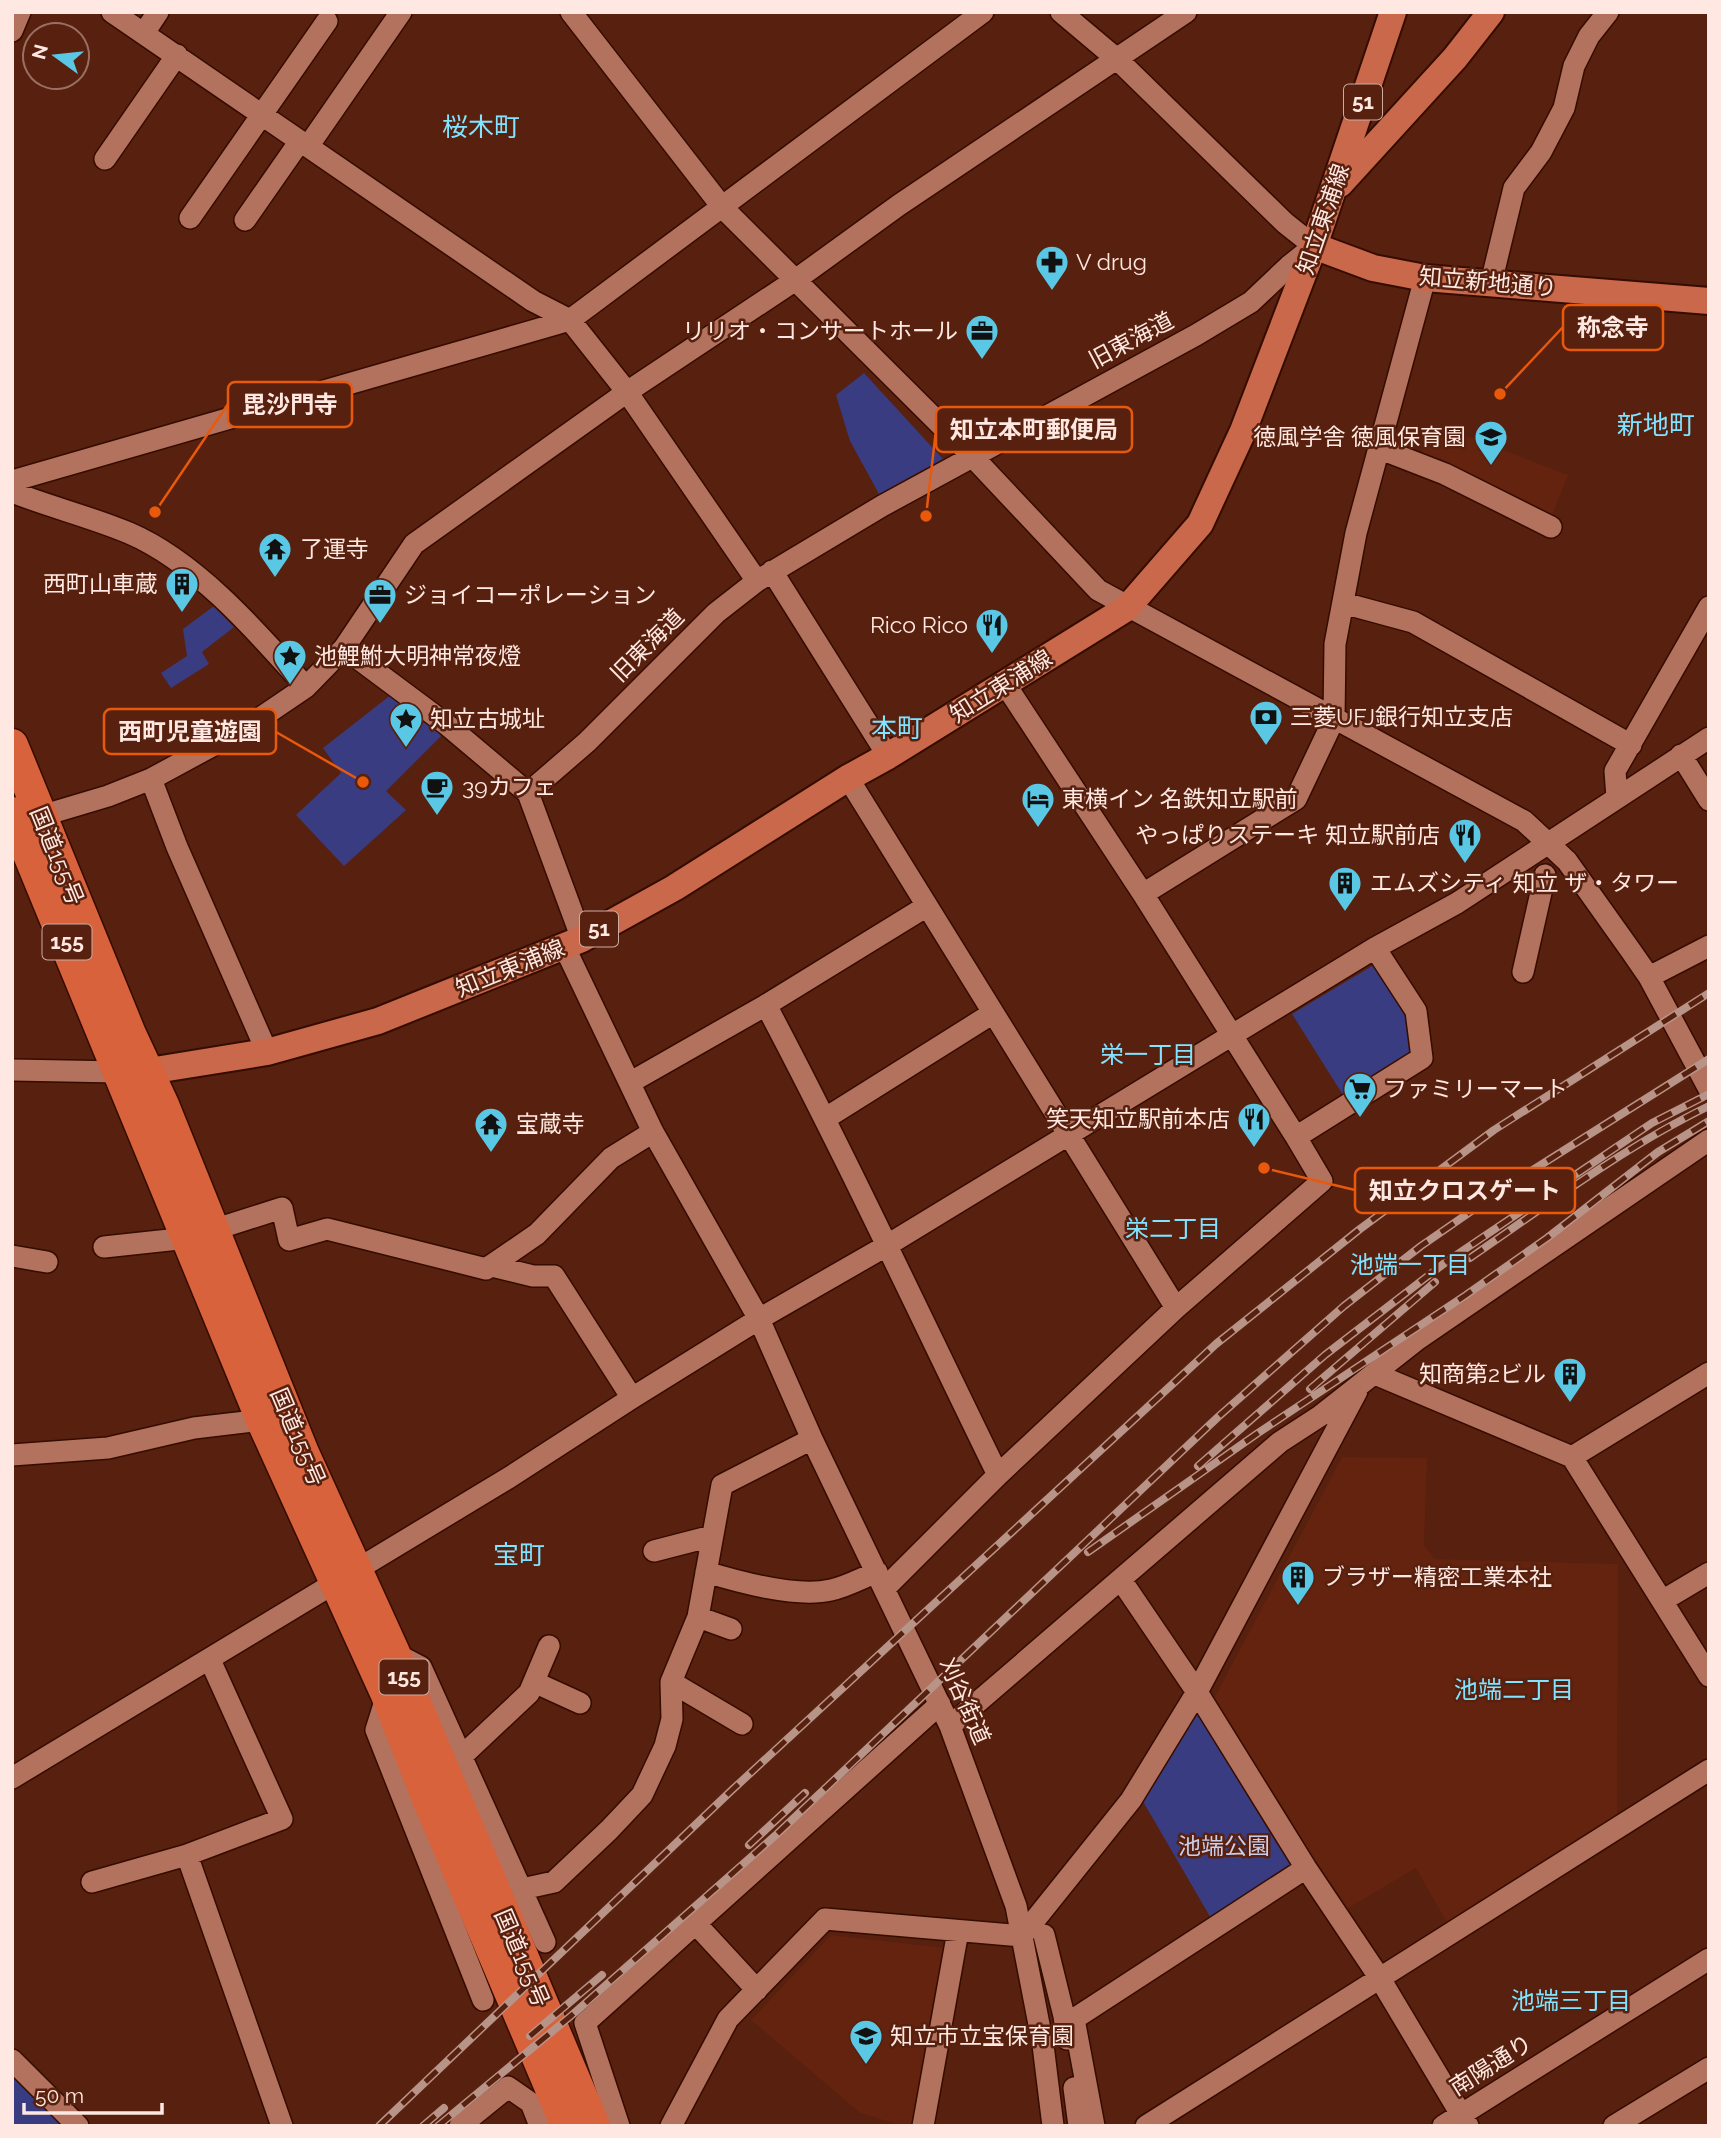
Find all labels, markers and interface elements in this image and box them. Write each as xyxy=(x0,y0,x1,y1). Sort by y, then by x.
north arrow xyxy=(21,21,91,91)
text: N xyxy=(27,42,52,61)
road number: 51 xyxy=(1344,84,1382,119)
district label: 桜木町 xyxy=(442,112,520,142)
street label: 知立東浦線 xyxy=(1291,160,1354,278)
pharmacy icon: V drug xyxy=(1033,243,1071,292)
place label: V drug xyxy=(1076,248,1147,275)
street label: 知立新地通り xyxy=(1418,262,1558,301)
callout: 称念寺 xyxy=(1563,305,1663,350)
street label: 旧東海道 xyxy=(1084,306,1178,373)
office icon: リリオ・コンサートホール xyxy=(963,312,1001,361)
text: 称念寺 xyxy=(1577,313,1649,342)
place label: リリオ・コンサートホール xyxy=(682,317,958,344)
callout: 毘沙門寺 xyxy=(228,382,352,427)
text: 毘沙門寺 xyxy=(242,390,338,419)
callout: 知立本町郵便局 xyxy=(936,407,1132,452)
district label: 新地町 xyxy=(1617,410,1695,440)
text: 知立本町郵便局 xyxy=(950,415,1118,444)
school or university icon: 徳風学舎 徳風保育園 xyxy=(1472,418,1510,467)
place label: 徳風学舎 徳風保育園 xyxy=(1253,423,1466,450)
temple icon: 了運寺 xyxy=(256,530,294,579)
place label: 了運寺 xyxy=(300,535,369,562)
building icon: 西町山車蔵 xyxy=(163,565,201,614)
place label: 西町山車蔵 xyxy=(43,570,158,597)
office icon: ジョイコーポレーション xyxy=(361,576,399,625)
place label: ジョイコーポレーション xyxy=(404,581,657,608)
street label: 旧東海道 xyxy=(605,603,689,687)
restaurant icon: Rico Rico xyxy=(973,606,1011,655)
place label: Rico Rico xyxy=(870,611,968,638)
place icon: 池鯉鮒大明神常夜燈 xyxy=(271,637,309,686)
place label: 池鯉鮒大明神常夜燈 xyxy=(314,642,521,669)
street label: 知立東浦線 xyxy=(945,644,1057,727)
bank icon: 三菱UFJ銀行知立支店 xyxy=(1247,698,1285,747)
place icon: 知立古城址 xyxy=(387,700,425,749)
place label: 三菱UFJ銀行知立支店 xyxy=(1290,703,1513,730)
place label: 知立古城址 xyxy=(430,705,545,732)
callout: 西町児童遊園 xyxy=(104,709,276,754)
district label: 本町 xyxy=(871,713,923,743)
text: 西町児童遊園 xyxy=(118,717,262,746)
cafe icon: 39カフェ xyxy=(418,768,456,817)
place label: 39カフェ xyxy=(462,773,557,800)
hotel icon: 東横イン 名鉄知立駅前 xyxy=(1019,780,1057,829)
place label: 東横イン 名鉄知立駅前 xyxy=(1062,785,1298,812)
street label: 国道155号 xyxy=(25,803,89,909)
restaurant icon: やっぱりステーキ 知立駅前店 xyxy=(1446,816,1484,865)
place label: やっぱりステーキ 知立駅前店 xyxy=(1135,821,1440,848)
building icon: エムズシティ 知立 ザ・タワー xyxy=(1326,864,1364,913)
place label: エムズシティ 知立 ザ・タワー xyxy=(1370,869,1679,896)
road number: 51 xyxy=(580,912,618,946)
road number: 155 xyxy=(42,925,92,960)
street label: 知立東浦線 xyxy=(451,933,568,1002)
district label: 栄一丁目 xyxy=(1100,1040,1196,1069)
supermarket icon: ファミリーマート xyxy=(1341,1070,1379,1119)
place label: ファミリーマート xyxy=(1384,1075,1568,1102)
restaurant icon: 笑天知立駅前本店 xyxy=(1235,1100,1273,1149)
temple icon: 宝蔵寺 xyxy=(472,1105,510,1154)
place label: 笑天知立駅前本店 xyxy=(1046,1105,1230,1132)
place label: 宝蔵寺 xyxy=(516,1110,585,1137)
callout: 知立クロスゲート xyxy=(1355,1168,1575,1213)
text: 知立クロスゲート xyxy=(1369,1176,1561,1205)
district label: 栄二丁目 xyxy=(1125,1214,1221,1243)
district label: 池端一丁目 xyxy=(1350,1250,1470,1279)
building icon: 知商第2ビル xyxy=(1551,1355,1589,1404)
place label: 知商第2ビル xyxy=(1419,1360,1546,1387)
street label: 国道155号 xyxy=(266,1384,331,1490)
district label: 宝町 xyxy=(493,1540,545,1570)
building icon: ブラザー精密工業本社 xyxy=(1279,1558,1317,1607)
place label: ブラザー精密工業本社 xyxy=(1322,1563,1552,1590)
street label: 刈谷街道 xyxy=(934,1653,996,1748)
road number: 155 xyxy=(380,1660,428,1694)
district label: 池端二丁目 xyxy=(1454,1675,1574,1704)
park label: 池端公園 xyxy=(1178,1832,1270,1859)
street label: 国道155号 xyxy=(490,1905,555,2011)
district label: 池端三丁目 xyxy=(1511,1986,1631,2015)
school or university icon: 知立市立宝保育園 xyxy=(847,2017,885,2066)
place label: 知立市立宝保育園 xyxy=(890,2022,1074,2049)
street label: 南陽通り xyxy=(1445,2029,1537,2100)
scale bar xyxy=(24,2072,163,2116)
text: 50 m xyxy=(35,2083,84,2108)

